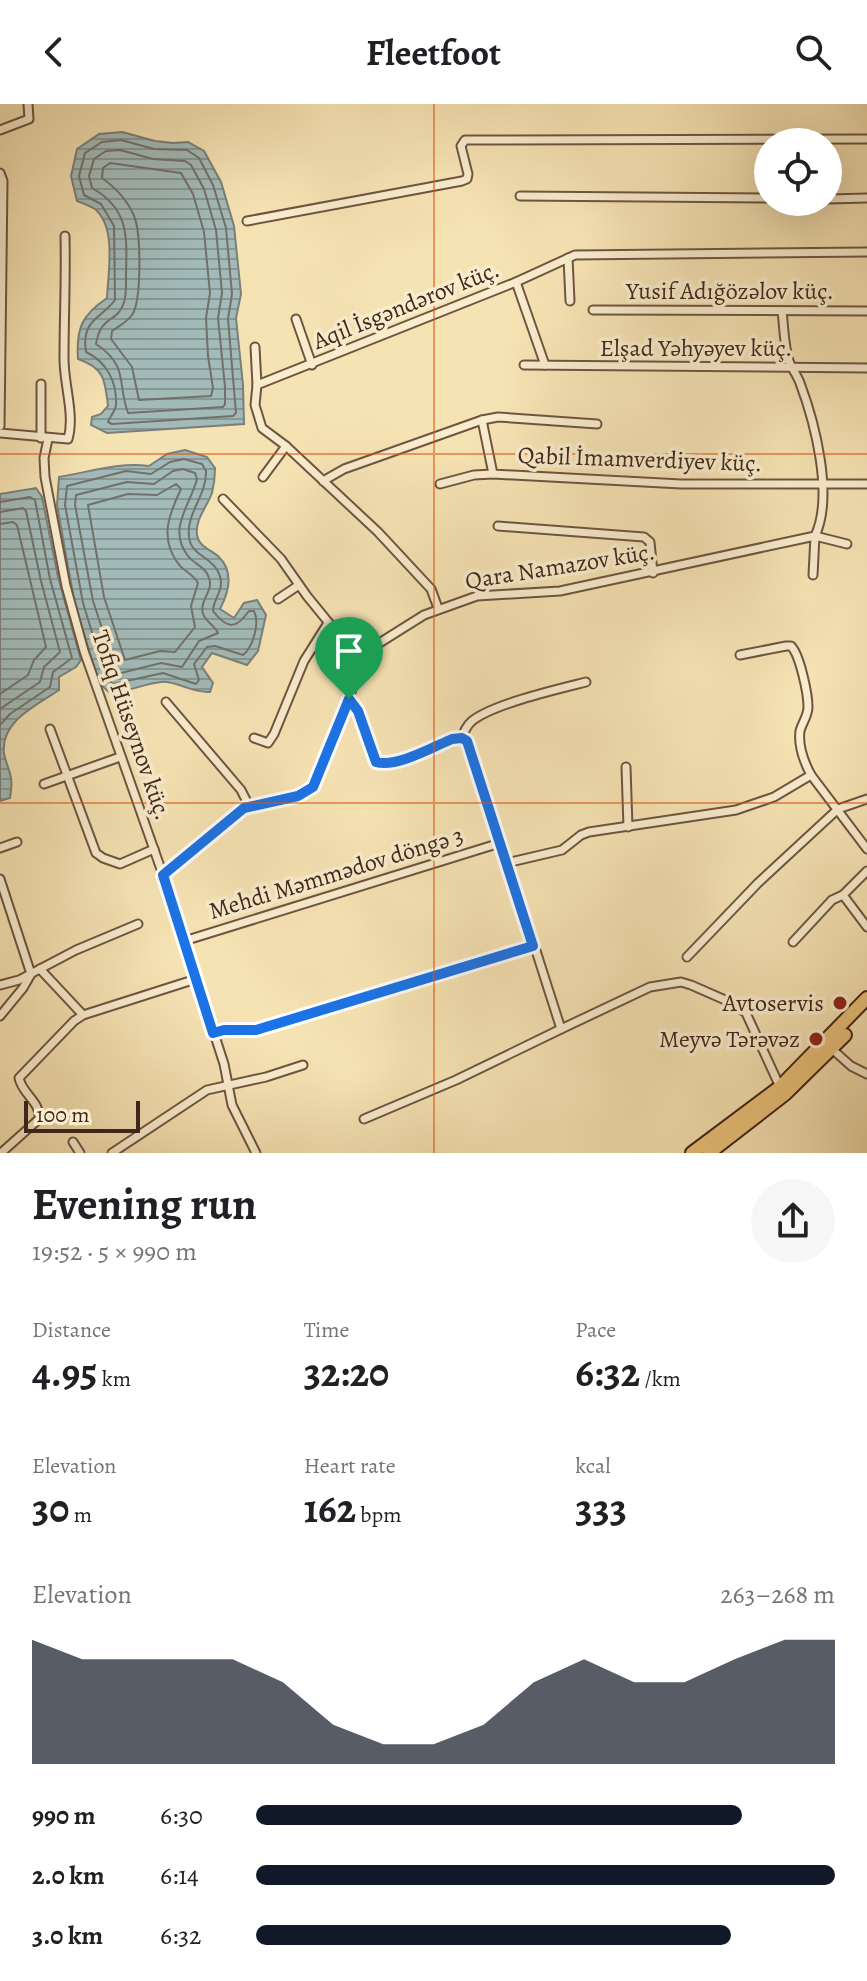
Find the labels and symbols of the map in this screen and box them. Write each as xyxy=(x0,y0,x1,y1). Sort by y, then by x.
street label: Aqil İsgəndərov küç. xyxy=(307,253,504,357)
street label: Yusif Adığözəlov küç. xyxy=(625,275,834,307)
street label: Elşad Yəhyəyev küç. xyxy=(600,332,792,364)
street label: Qabil İmamverdiyev küç. xyxy=(517,439,763,479)
street label: Qara Namazov küç. xyxy=(463,535,657,597)
pin xyxy=(315,617,383,699)
street label: Tofiq Hüseynov küç. xyxy=(84,626,180,824)
street label: Mehdi Məmmədov döngə 3 xyxy=(205,819,467,927)
place label: Avtoservis xyxy=(722,987,824,1019)
marker: Avtoservis xyxy=(831,994,849,1012)
place label: Meyvə Tərəvəz xyxy=(659,1023,800,1055)
marker: Meyvə Tərəvəz xyxy=(807,1030,825,1048)
scale bar xyxy=(24,1097,140,1133)

